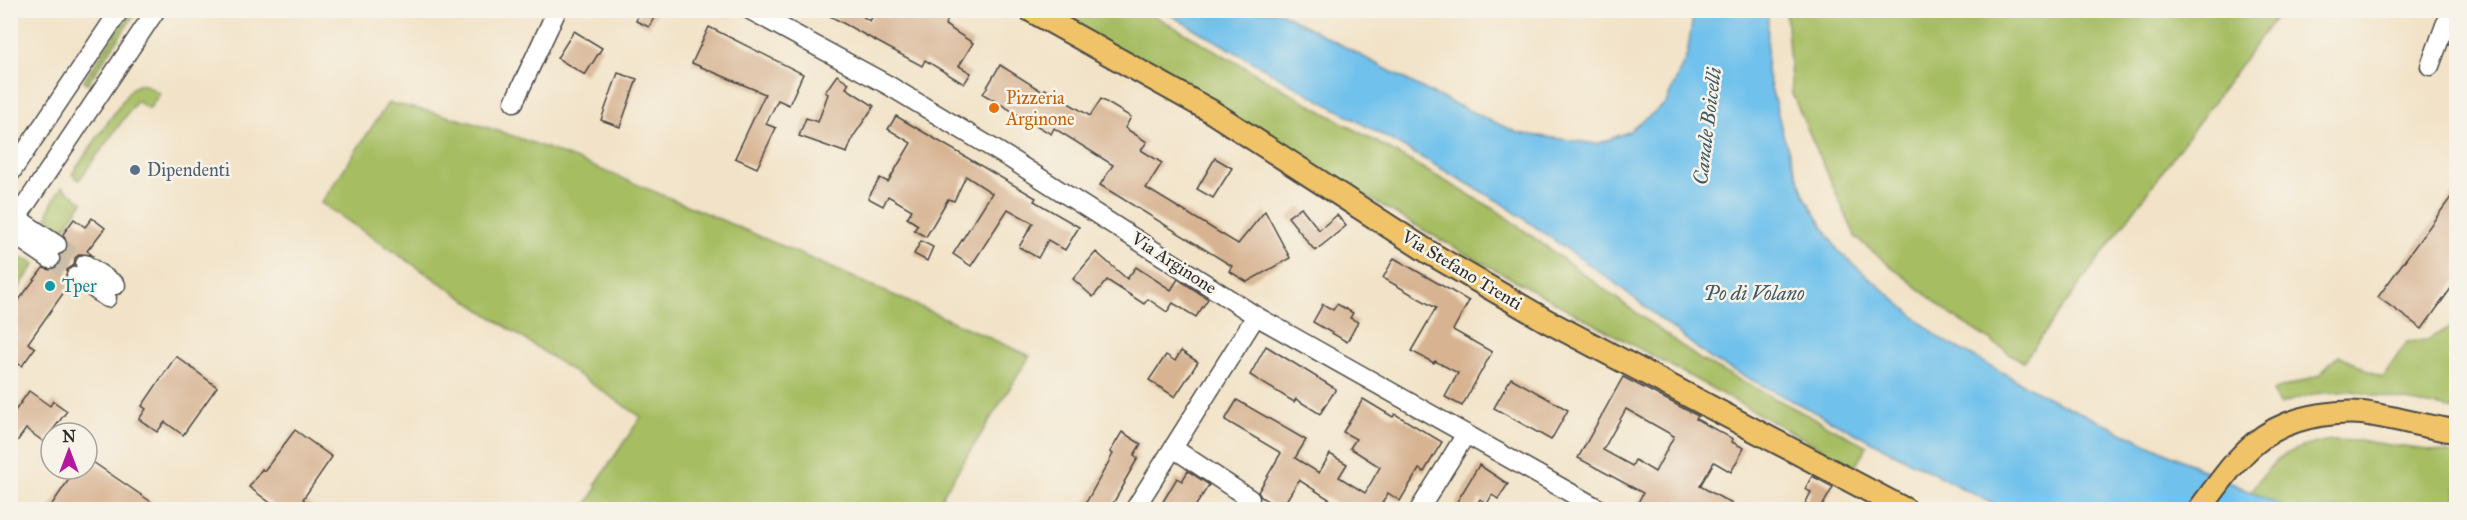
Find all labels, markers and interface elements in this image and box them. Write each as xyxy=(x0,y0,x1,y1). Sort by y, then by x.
water label: Canale Boicelli xyxy=(1688,66,1726,186)
place label: Pizzeria Arginone xyxy=(1005,87,1074,131)
marker: Pizzeria Arginone xyxy=(987,101,1001,115)
place label: Dipendenti xyxy=(147,159,230,181)
marker: Dipendenti xyxy=(128,163,142,177)
street label: Via Stefano Trenti xyxy=(1397,225,1526,315)
street label: Via Arginone xyxy=(1126,227,1221,300)
place label: Tper xyxy=(62,275,97,297)
marker: Tper xyxy=(43,279,57,293)
water label: Po di Volano xyxy=(1704,281,1805,305)
north arrow xyxy=(39,421,99,481)
text: N xyxy=(62,427,76,446)

